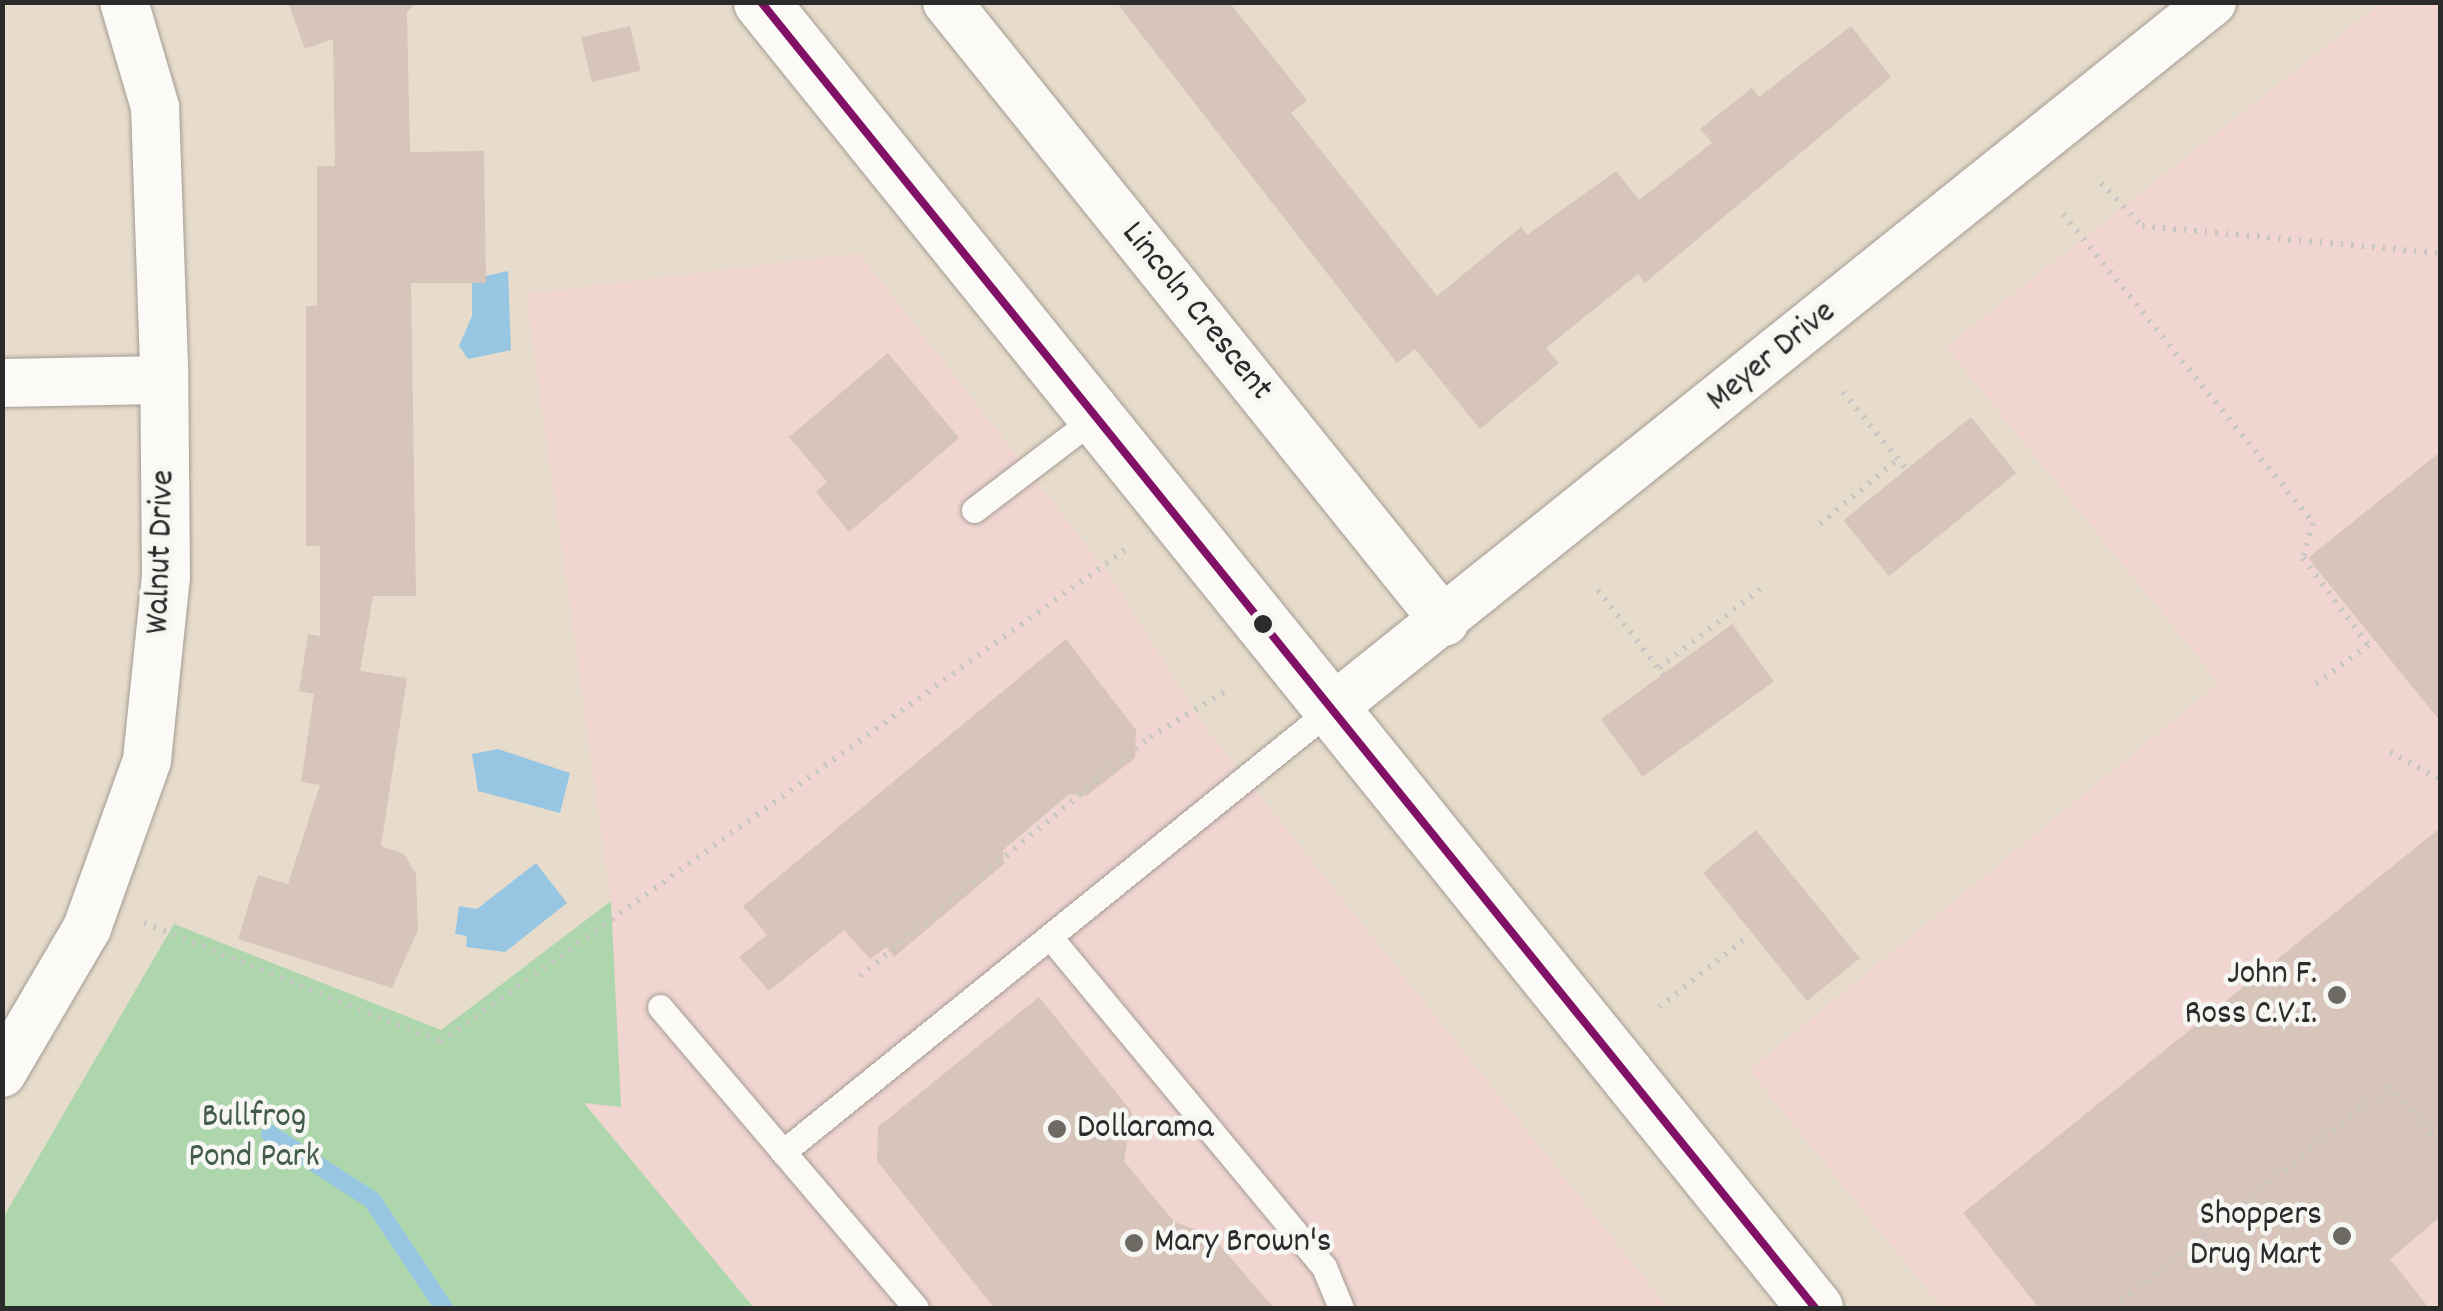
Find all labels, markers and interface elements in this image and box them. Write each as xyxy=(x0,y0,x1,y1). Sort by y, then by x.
street label: Lincoln Crescent xyxy=(1111,214,1281,410)
street label: Meyer Drive xyxy=(1699,292,1845,422)
street label: Walnut Drive xyxy=(138,469,186,635)
unlabelled marker xyxy=(1253,614,1273,634)
place label: John F. Ross C.V.I. xyxy=(2184,954,2317,1036)
marker: John F. Ross C.V.I. xyxy=(2326,984,2348,1006)
park label: Bullfrog Pond Park xyxy=(188,1097,320,1179)
place label: Dollarama xyxy=(1077,1108,1214,1150)
marker: Dollarama xyxy=(1046,1118,1068,1140)
place label: Shoppers Drug Mart xyxy=(2190,1195,2322,1277)
place label: Mary Brown's xyxy=(1154,1222,1332,1264)
marker: Shoppers Drug Mart xyxy=(2331,1225,2353,1247)
marker: Mary Brown's xyxy=(1123,1232,1145,1254)

